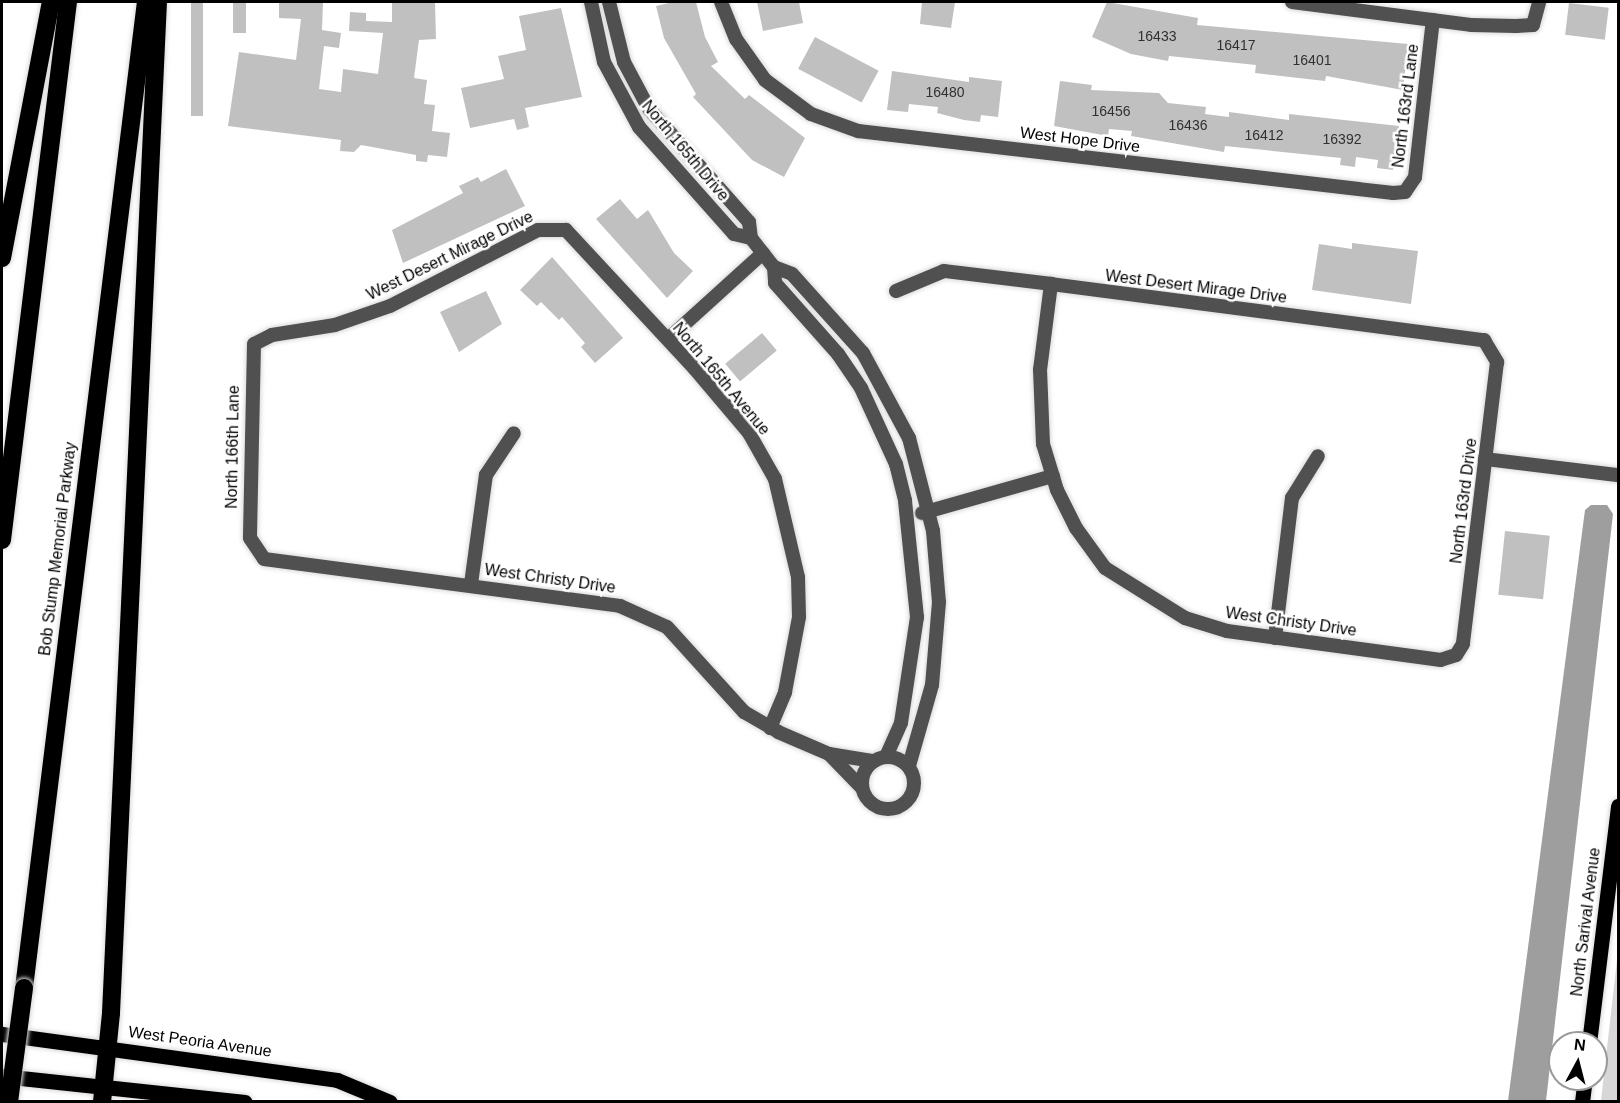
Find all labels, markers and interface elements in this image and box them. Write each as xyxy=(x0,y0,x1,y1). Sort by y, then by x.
house number: 16433 xyxy=(1138,28,1176,44)
house number: 16417 xyxy=(1217,37,1255,53)
street label: North 163rd Lane xyxy=(1389,43,1423,169)
house number: 16401 xyxy=(1293,52,1331,68)
house number: 16480 xyxy=(926,84,964,100)
street label: North 165th Drive xyxy=(637,97,733,205)
house number: 16456 xyxy=(1092,103,1130,119)
house number: 16436 xyxy=(1169,117,1207,133)
street label: West Hope Drive xyxy=(1019,123,1141,157)
house number: 16412 xyxy=(1245,127,1283,143)
house number: 16392 xyxy=(1323,131,1361,147)
street label: West Desert Mirage Drive xyxy=(364,207,536,305)
street label: West Desert Mirage Drive xyxy=(1104,266,1288,308)
street label: North 165th Avenue xyxy=(668,318,774,440)
street label: North 166th Lane xyxy=(222,385,244,509)
street label: North 163rd Drive xyxy=(1447,437,1481,565)
street label: Bob Stump Memorial Parkway xyxy=(35,441,81,657)
street label: West Christy Drive xyxy=(483,560,617,598)
street label: West Christy Drive xyxy=(1224,603,1358,641)
street label: North Sarival Avenue xyxy=(1567,846,1605,998)
street label: West Peoria Avenue xyxy=(127,1022,273,1062)
north arrow xyxy=(1548,1031,1608,1091)
text: N xyxy=(1573,1035,1587,1054)

